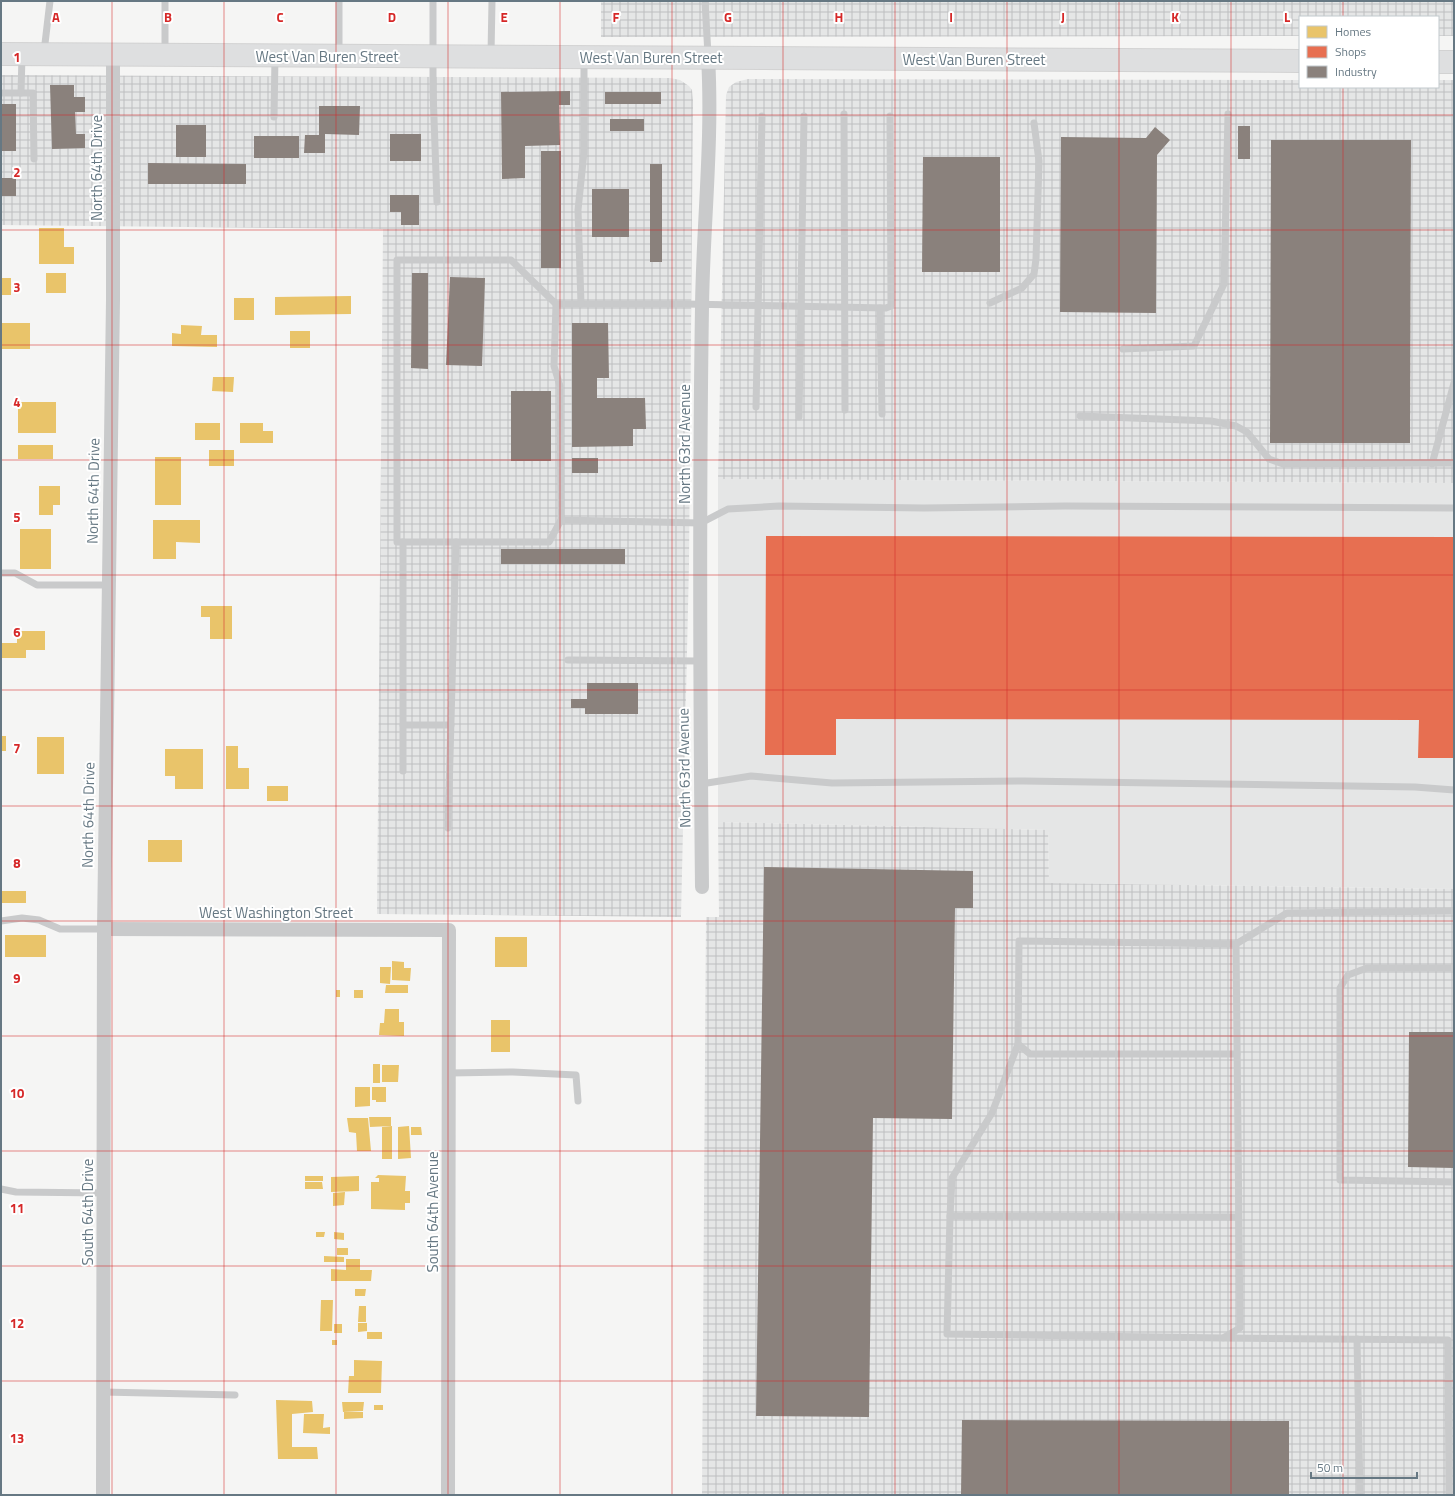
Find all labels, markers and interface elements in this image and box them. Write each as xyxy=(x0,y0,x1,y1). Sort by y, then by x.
text: A xyxy=(52,7,60,27)
text: B xyxy=(164,7,172,27)
text: C xyxy=(276,7,284,27)
text: D xyxy=(388,7,396,27)
text: E xyxy=(500,7,508,27)
text: F xyxy=(613,7,620,27)
text: G xyxy=(724,7,732,27)
text: H xyxy=(835,7,843,27)
text: I xyxy=(949,7,953,27)
text: J xyxy=(1061,7,1065,27)
text: K xyxy=(1171,7,1179,27)
text: L xyxy=(1284,7,1290,27)
legend xyxy=(1299,16,1439,88)
text: Homes xyxy=(1335,22,1371,41)
text: Shops xyxy=(1335,42,1367,61)
street label: West Van Buren Street xyxy=(255,45,399,68)
street label: West Van Buren Street xyxy=(579,46,723,69)
text: 1 xyxy=(13,47,21,67)
street label: West Van Buren Street xyxy=(902,48,1046,71)
text: Industry xyxy=(1335,62,1377,81)
street label: North 64th Drive xyxy=(85,115,108,221)
text: 2 xyxy=(13,162,21,182)
text: 3 xyxy=(13,277,21,297)
street label: North 63rd Avenue xyxy=(673,384,696,504)
text: 4 xyxy=(13,392,21,412)
street label: North 64th Drive xyxy=(81,438,105,544)
text: 5 xyxy=(13,507,21,527)
text: 6 xyxy=(13,622,21,642)
street label: North 63rd Avenue xyxy=(671,708,697,828)
text: 7 xyxy=(13,738,21,758)
street label: North 64th Drive xyxy=(76,762,100,868)
text: 8 xyxy=(13,853,21,873)
street label: West Washington Street xyxy=(199,901,354,924)
text: 9 xyxy=(13,968,21,988)
text: 10 xyxy=(10,1083,24,1103)
street label: South 64th Avenue xyxy=(421,1152,444,1272)
street label: South 64th Drive xyxy=(76,1159,99,1265)
text: 11 xyxy=(10,1198,24,1218)
text: 12 xyxy=(10,1313,24,1333)
text: 13 xyxy=(10,1428,24,1448)
scale bar xyxy=(1311,1454,1417,1480)
text: 50 m xyxy=(1317,1458,1343,1477)

